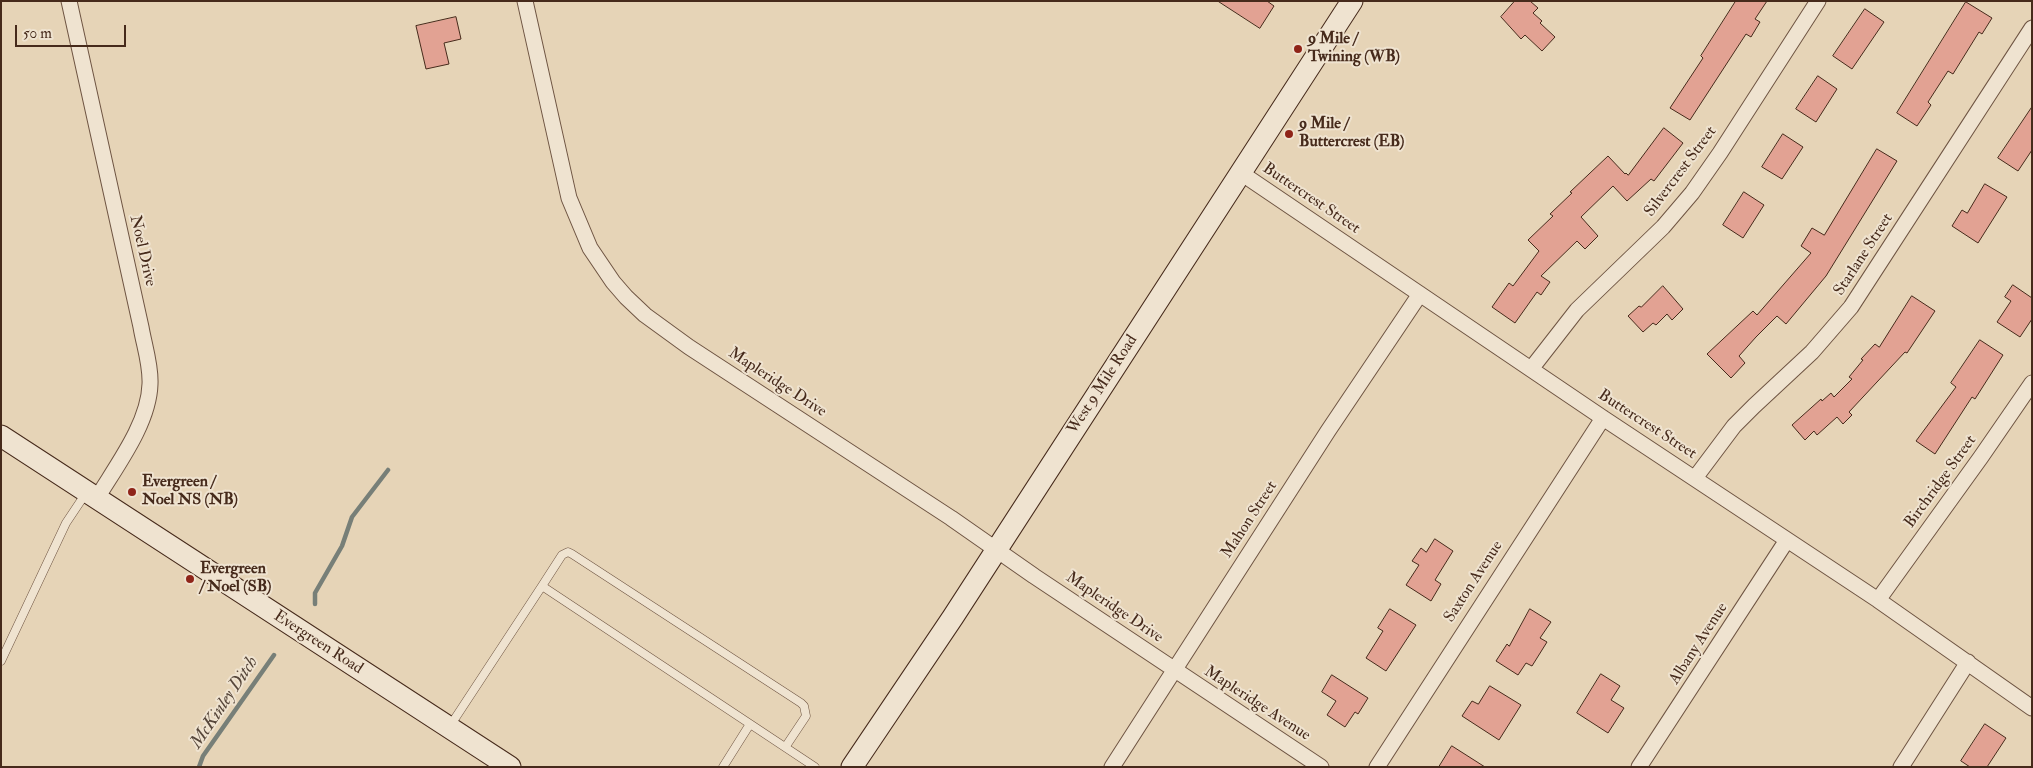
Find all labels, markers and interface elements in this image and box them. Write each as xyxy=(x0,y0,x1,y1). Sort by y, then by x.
scale bar xyxy=(18,15,129,47)
text: 50 m xyxy=(23,24,52,43)
place label: 9 Mile / Twining (WB) xyxy=(1308,30,1400,68)
marker: 9 Mile / Twining (WB) xyxy=(1292,43,1304,55)
place label: 9 Mile / Buttercrest (EB) xyxy=(1299,115,1404,153)
street label: Silvercrest Street xyxy=(1641,123,1721,221)
marker: 9 Mile / Buttercrest (EB) xyxy=(1283,128,1295,140)
street label: Buttercrest Street xyxy=(1259,159,1363,239)
street label: Starlane Street xyxy=(1830,210,1898,300)
street label: Noel Drive xyxy=(124,214,160,288)
street label: West 9 Mile Road xyxy=(1064,332,1142,438)
street label: Mapleridge Drive xyxy=(724,344,830,422)
street label: Buttercrest Street xyxy=(1594,386,1700,464)
street label: Birchridge Street xyxy=(1901,432,1981,532)
place label: Evergreen / Noel NS (NB) xyxy=(142,473,238,511)
street label: Mahon Street xyxy=(1218,478,1282,562)
marker: Evergreen / Noel NS (NB) xyxy=(126,486,138,498)
street label: Saxton Avenue xyxy=(1441,538,1507,626)
place label: Evergreen / Noel (SB) xyxy=(200,560,271,598)
street label: Mapleridge Drive xyxy=(1062,568,1166,648)
marker: Evergreen / Noel (SB) xyxy=(184,573,196,585)
street label: Albany Avenue xyxy=(1666,600,1732,688)
street label: Evergreen Road xyxy=(270,607,366,679)
water label: McKinley Ditch xyxy=(186,653,264,753)
street label: Mapleridge Avenue xyxy=(1200,662,1314,746)

